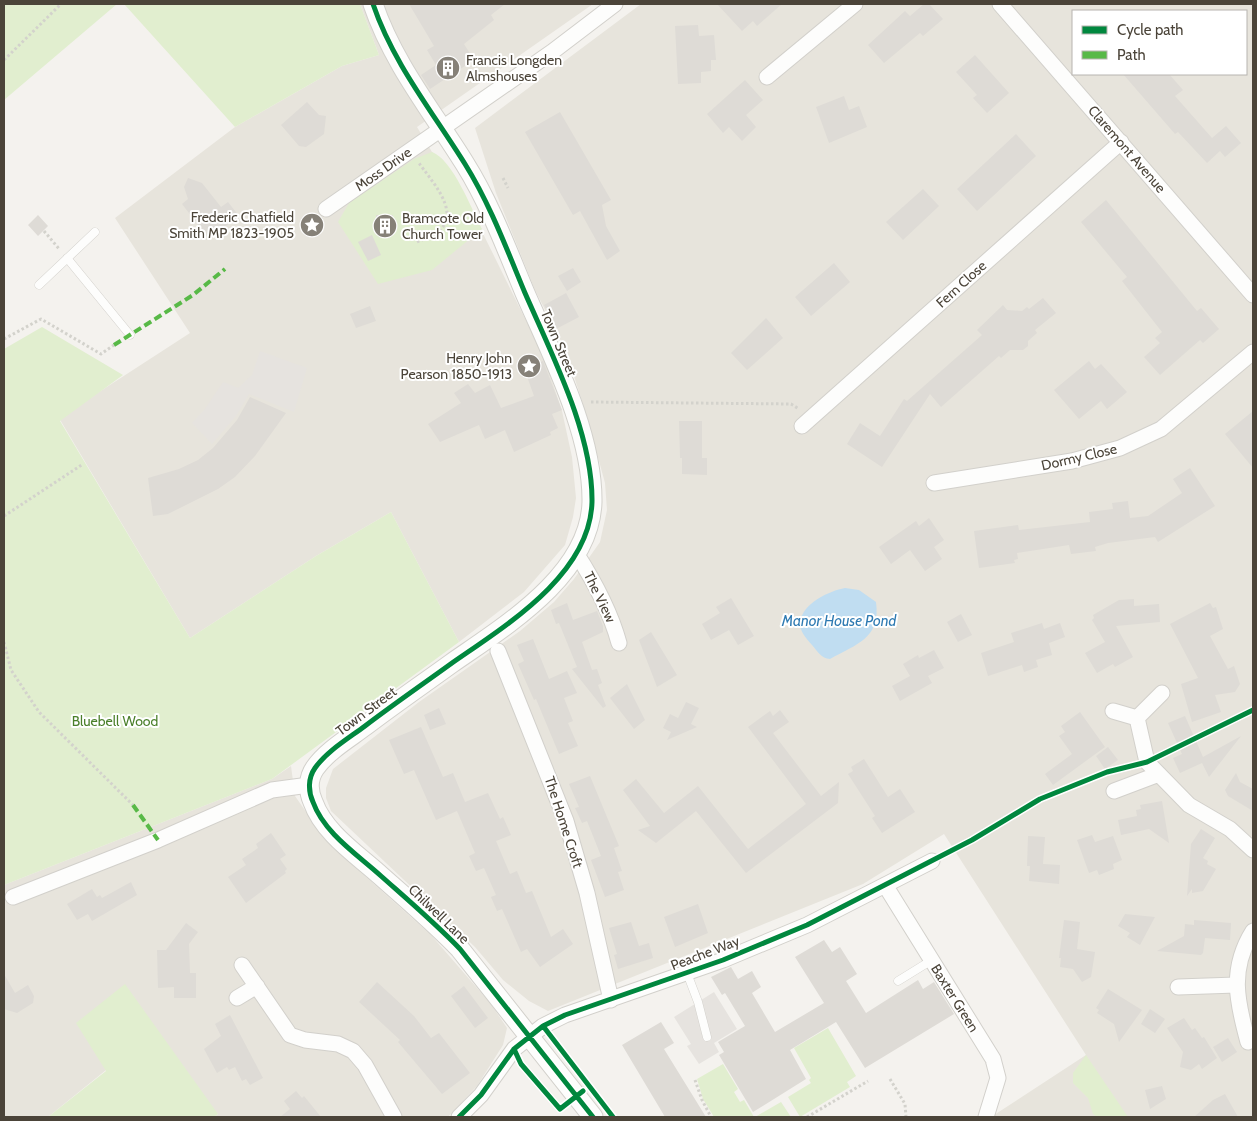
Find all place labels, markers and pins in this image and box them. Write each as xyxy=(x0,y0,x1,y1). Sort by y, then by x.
place label: Francis Longden Almshouses xyxy=(466,51,562,85)
building icon: Francis Longden Almshouses xyxy=(435,55,461,81)
place label: Frederic Chatfield Smith MP 1823-1905 xyxy=(169,208,294,242)
place label: Bramcote Old Church Tower xyxy=(402,209,484,243)
place icon: Frederic Chatfield Smith MP 1823-1905 xyxy=(299,212,325,238)
building icon: Bramcote Old Church Tower xyxy=(372,213,398,239)
place label: Henry John Pearson 1850-1913 xyxy=(401,349,512,383)
place icon: Henry John Pearson 1850-1913 xyxy=(516,353,542,379)

